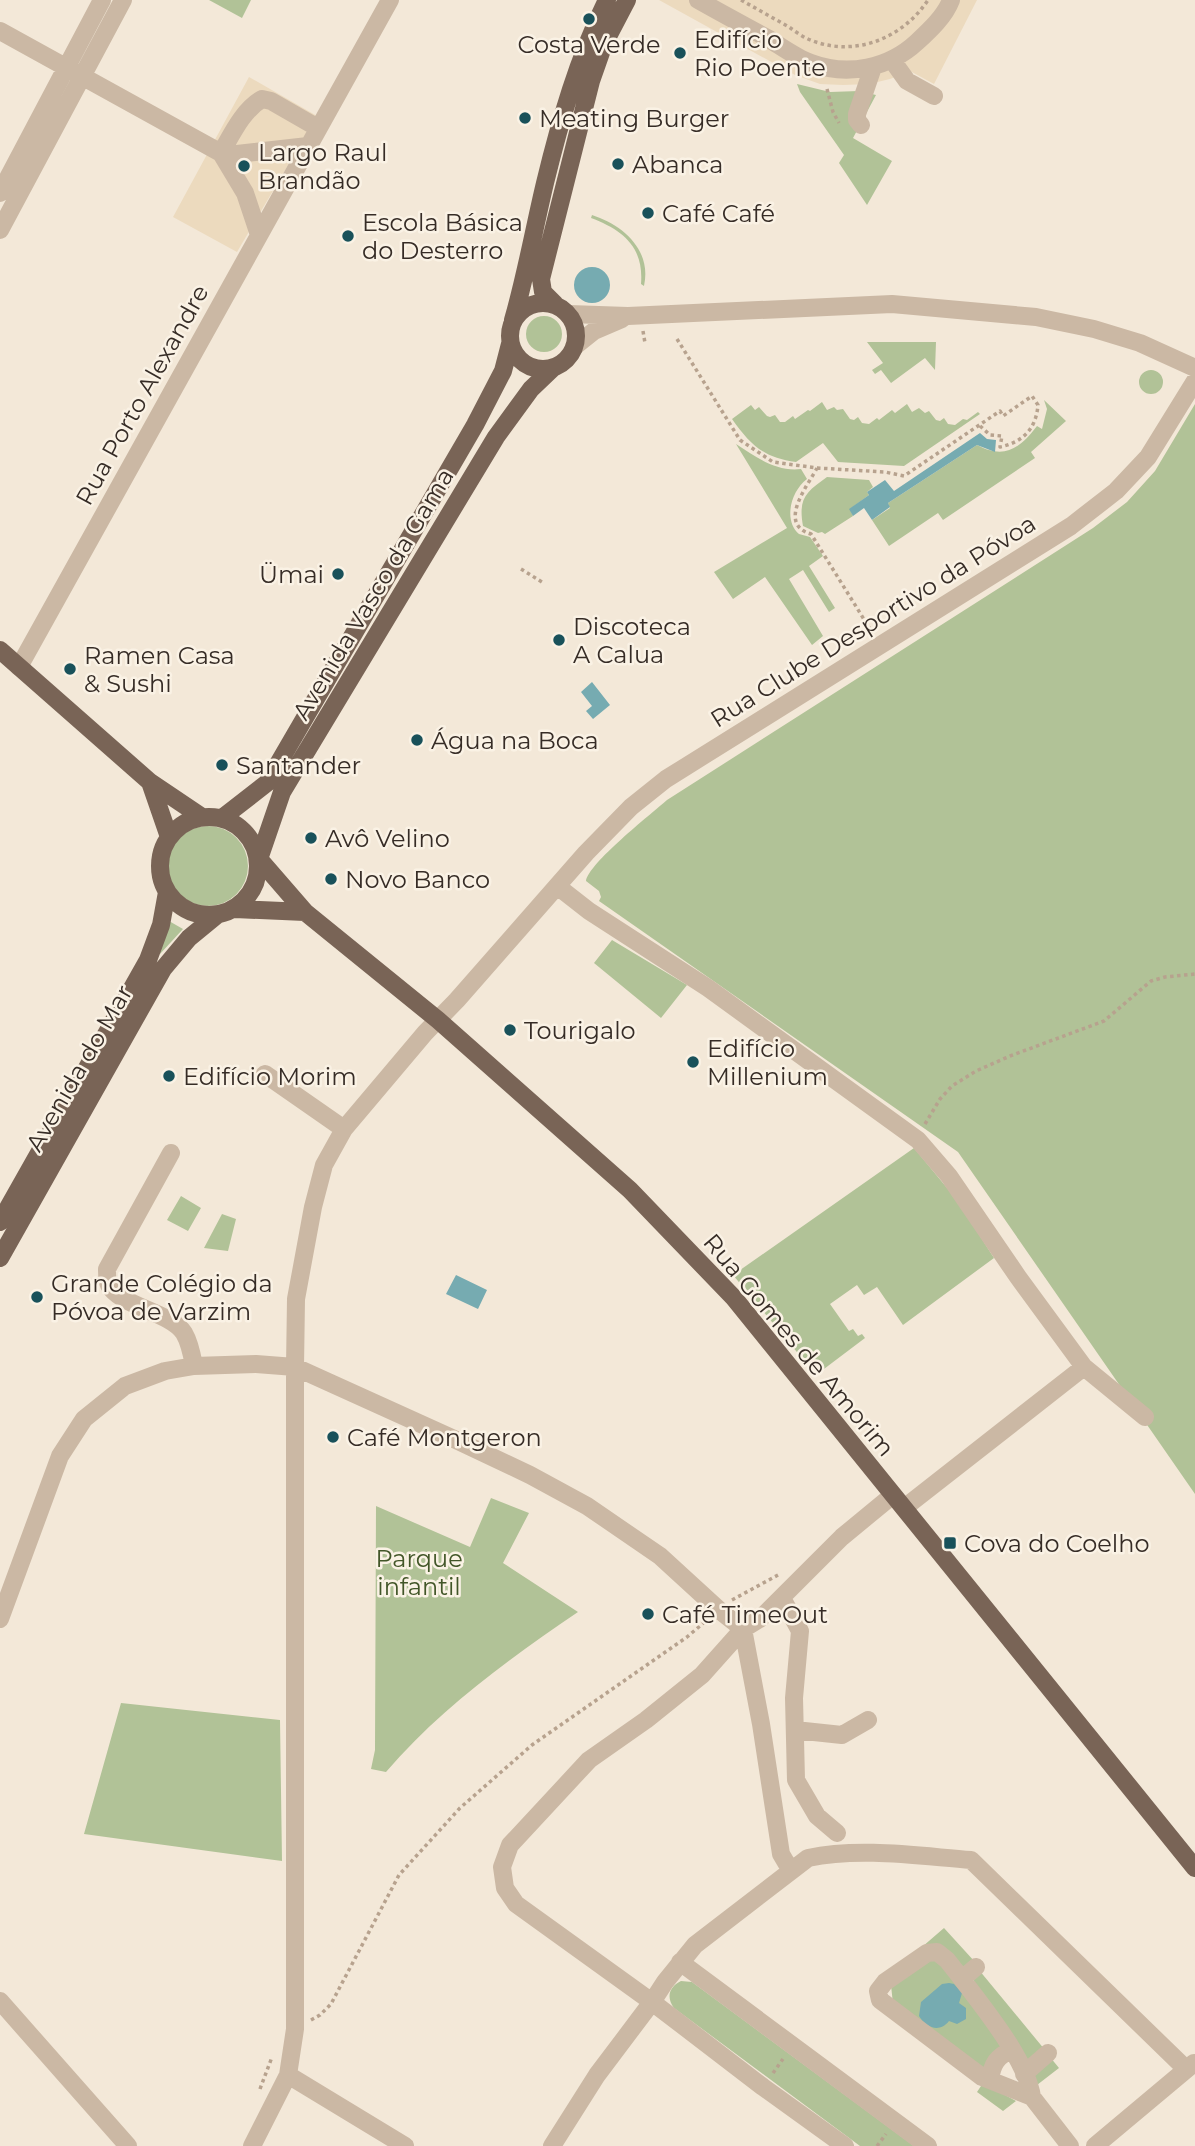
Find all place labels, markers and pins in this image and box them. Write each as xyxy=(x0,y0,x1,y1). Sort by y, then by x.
marker: Costa Verde xyxy=(581,11,597,27)
place label: Edifício Rio Poente xyxy=(694,25,826,82)
place label: Costa Verde xyxy=(518,30,660,59)
marker: Edifício Rio Poente xyxy=(672,45,688,61)
place label: Meating Burger xyxy=(539,104,729,133)
marker: Meating Burger xyxy=(517,110,533,126)
place label: Largo Raul Brandão xyxy=(258,138,387,195)
place label: Abanca xyxy=(632,150,723,179)
marker: Abanca xyxy=(610,156,626,172)
marker: Largo Raul Brandão xyxy=(236,158,252,174)
place label: Café Café xyxy=(662,199,775,228)
marker: Café Café xyxy=(640,205,656,221)
place label: Escola Básica do Desterro xyxy=(362,208,523,265)
marker: Escola Básica do Desterro xyxy=(340,228,356,244)
place label: Ümai xyxy=(259,560,324,589)
marker: Ümai xyxy=(330,566,346,582)
place label: Discoteca A Calua xyxy=(573,612,691,669)
marker: Discoteca A Calua xyxy=(551,632,567,648)
place label: Ramen Casa & Sushi xyxy=(84,641,235,698)
marker: Ramen Casa & Sushi xyxy=(62,661,78,677)
place label: Água na Boca xyxy=(431,726,599,755)
marker: Água na Boca xyxy=(409,732,425,748)
place label: Santander xyxy=(236,751,361,780)
marker: Santander xyxy=(214,757,230,773)
place label: Avô Velino xyxy=(325,824,450,853)
marker: Avô Velino xyxy=(303,830,319,846)
place label: Novo Banco xyxy=(345,865,490,894)
marker: Novo Banco xyxy=(323,871,339,887)
place label: Tourigalo xyxy=(524,1016,636,1045)
marker: Tourigalo xyxy=(502,1022,518,1038)
place label: Edifício Millenium xyxy=(707,1034,828,1091)
marker: Edifício Millenium xyxy=(685,1054,701,1070)
place label: Edifício Morim xyxy=(183,1062,357,1091)
marker: Edifício Morim xyxy=(161,1068,177,1084)
place label: Grande Colégio da Póvoa de Varzim xyxy=(51,1269,273,1326)
marker: Grande Colégio da Póvoa de Varzim xyxy=(29,1289,45,1305)
place label: Café Montgeron xyxy=(347,1423,542,1452)
marker: Café Montgeron xyxy=(325,1429,341,1445)
place label: Cova do Coelho xyxy=(964,1529,1150,1558)
marker: Cova do Coelho xyxy=(942,1535,958,1551)
place label: Café TimeOut xyxy=(662,1600,828,1629)
marker: Café TimeOut xyxy=(640,1606,656,1622)

